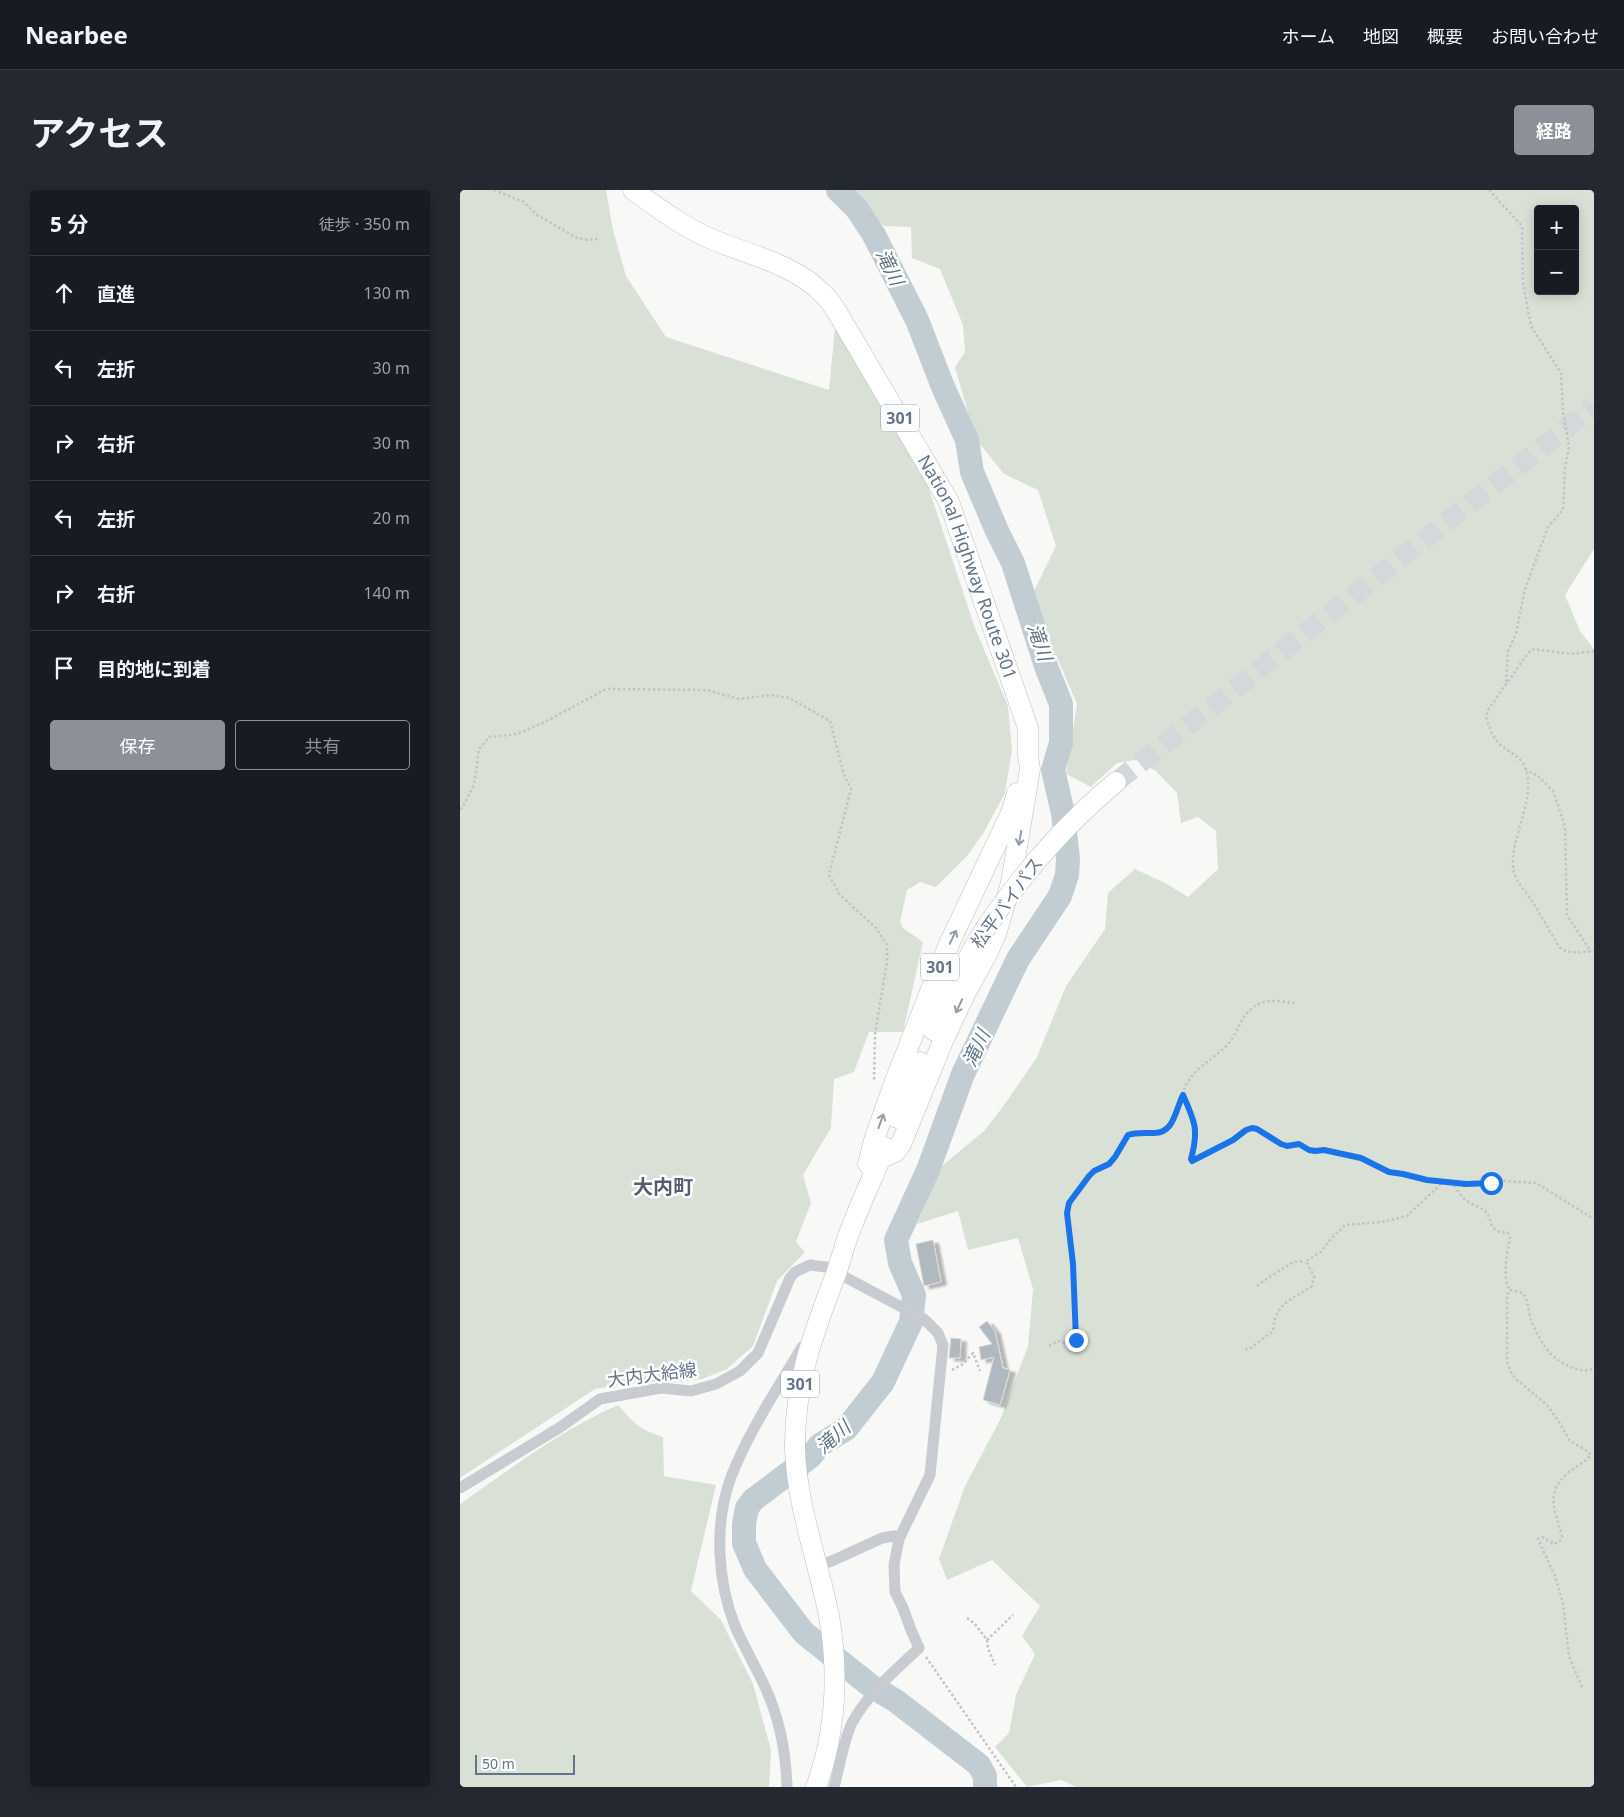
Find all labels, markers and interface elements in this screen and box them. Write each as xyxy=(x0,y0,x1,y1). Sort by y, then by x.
text: Nearbee xyxy=(25,18,128,51)
text: ホーム xyxy=(1282,24,1335,48)
text: 地図 xyxy=(1363,24,1399,48)
text: 概要 xyxy=(1427,24,1463,48)
text: お問い合わせ xyxy=(1491,24,1599,48)
button: 経路 xyxy=(1514,105,1594,155)
text: アクセス xyxy=(30,109,168,156)
map controls xyxy=(1534,205,1579,295)
button: + xyxy=(1534,205,1579,250)
text: 5 分 xyxy=(50,210,88,238)
text: 徒歩 · 350 m xyxy=(319,213,410,235)
water label: 滝川 xyxy=(870,244,911,292)
button: − xyxy=(1534,250,1579,295)
icon: ahead xyxy=(50,279,78,307)
text: 直進 xyxy=(97,281,135,307)
text: 130 m xyxy=(363,282,410,304)
icon: left xyxy=(50,354,78,382)
text: 左折 xyxy=(97,356,135,382)
text: 30 m xyxy=(373,357,410,379)
road number: 301 xyxy=(881,404,919,432)
icon: right xyxy=(50,429,78,457)
text: 右折 xyxy=(97,431,135,457)
text: 30 m xyxy=(373,432,410,454)
street label: National Highway Route 301 xyxy=(913,450,1023,683)
icon: left xyxy=(50,504,78,532)
text: 左折 xyxy=(97,506,135,532)
text: 20 m xyxy=(373,507,410,529)
icon: right xyxy=(50,579,78,607)
text: 右折 xyxy=(97,581,135,607)
text: 140 m xyxy=(363,582,410,604)
water label: 滝川 xyxy=(1022,620,1059,666)
icon: arrive xyxy=(50,654,78,682)
text: 目的地に到着 xyxy=(97,656,211,682)
button: 保存 xyxy=(50,720,225,770)
button: 共有 xyxy=(235,720,410,770)
one-way arrow xyxy=(1014,829,1024,845)
street label: 松平バイパス xyxy=(965,852,1048,953)
one-way arrow xyxy=(948,930,958,945)
road number: 301 xyxy=(921,954,959,980)
one-way arrow xyxy=(954,998,964,1013)
water label: 滝川 xyxy=(956,1023,997,1071)
one-way arrow xyxy=(877,1113,886,1129)
route start xyxy=(1480,1172,1503,1195)
district label: 大内町 xyxy=(633,1173,693,1200)
route end xyxy=(1065,1329,1088,1352)
street label: 大内大給線 xyxy=(606,1357,698,1391)
road number: 301 xyxy=(781,1370,819,1398)
water label: 滝川 xyxy=(810,1413,857,1459)
scale bar xyxy=(475,1752,575,1775)
text: 50 m xyxy=(482,1754,515,1773)

